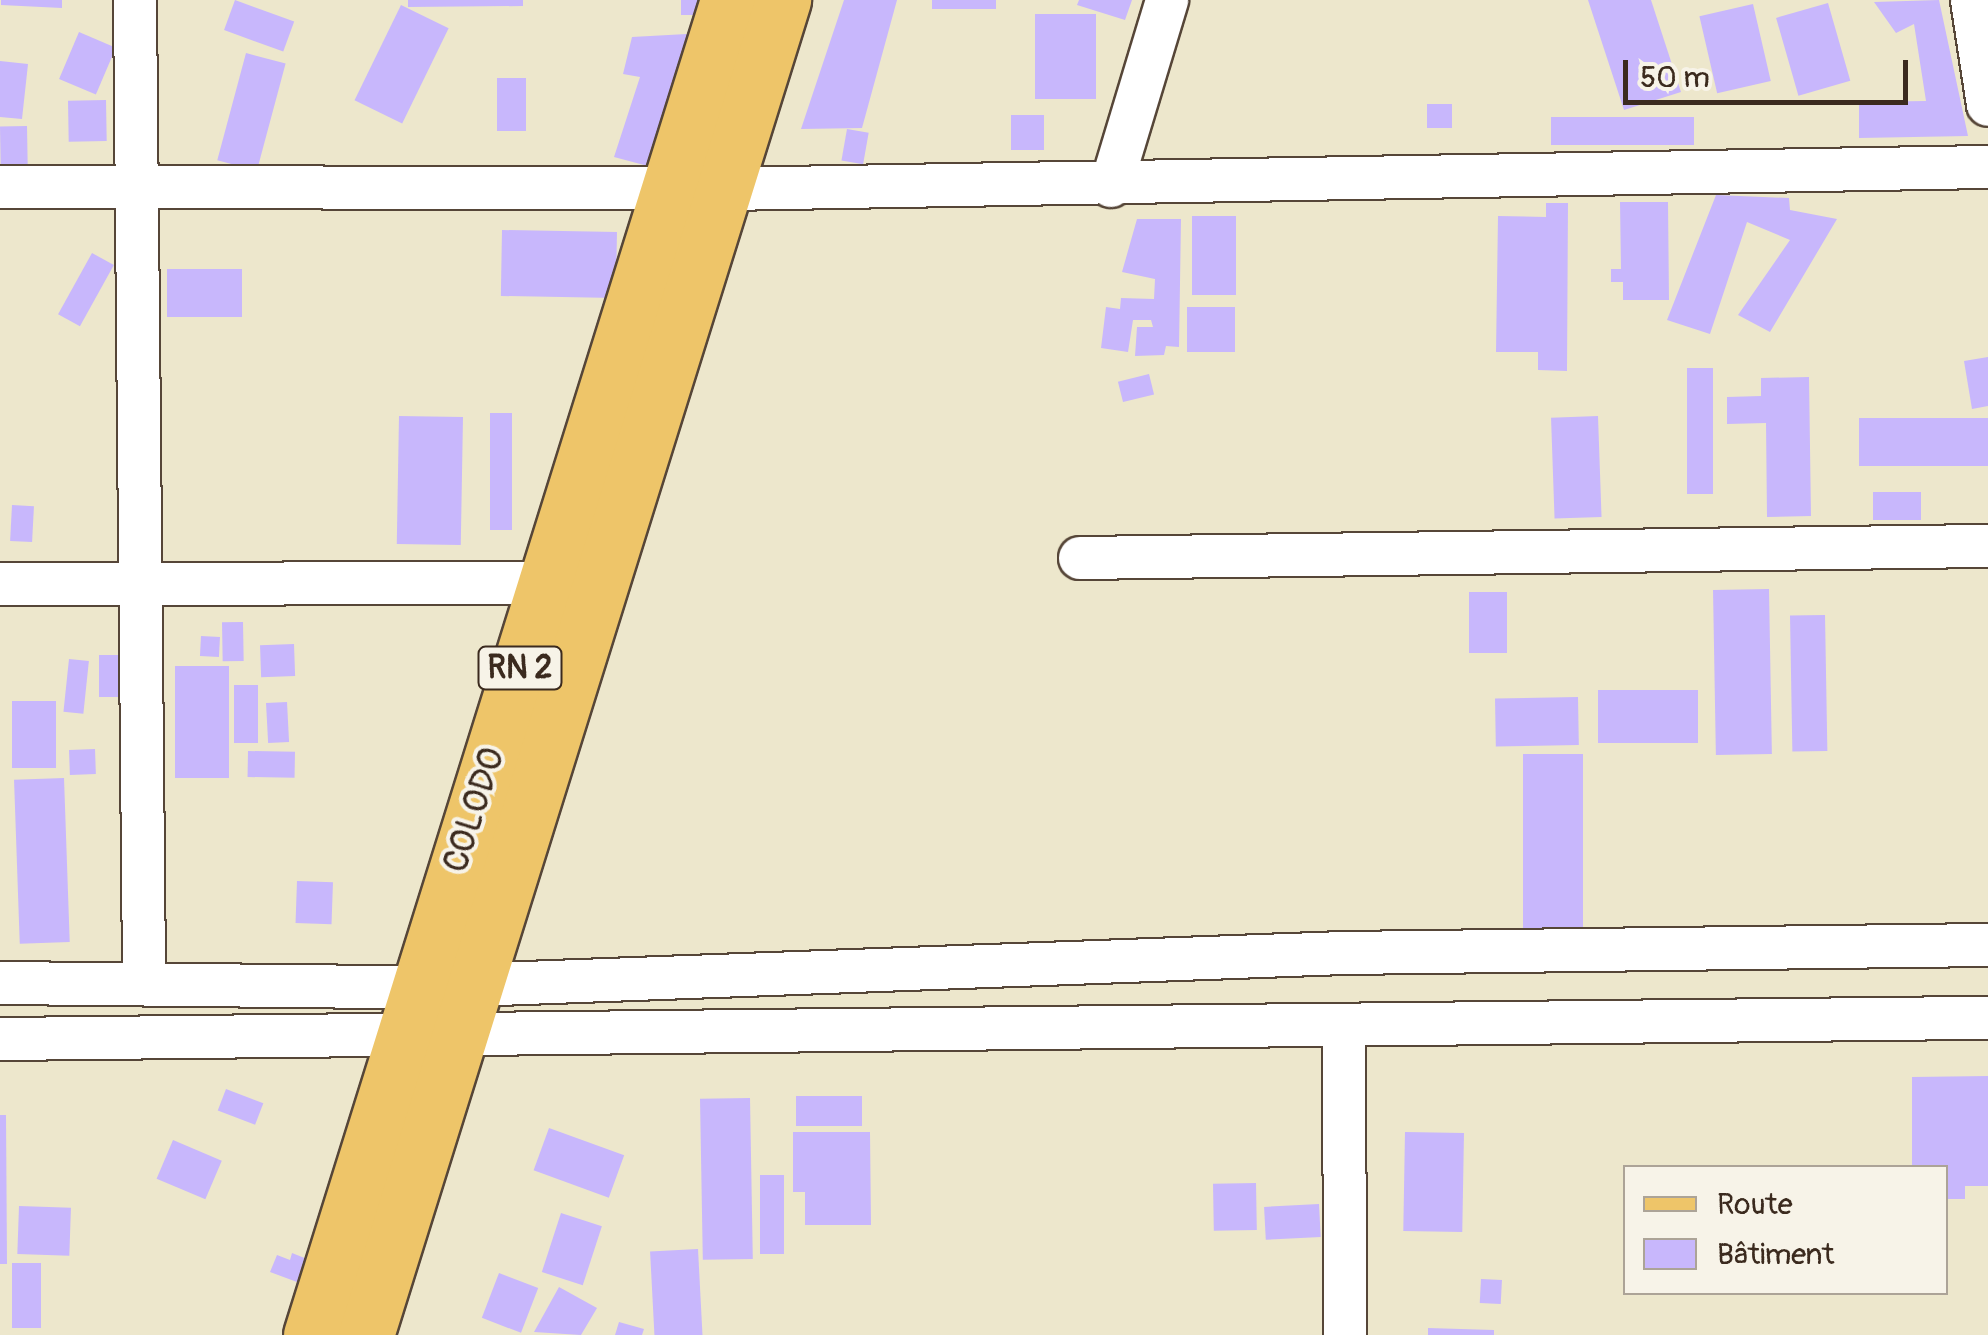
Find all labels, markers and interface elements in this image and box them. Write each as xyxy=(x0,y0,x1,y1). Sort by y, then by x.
scale bar xyxy=(1628,40,1913,102)
text: 50 m xyxy=(1640,59,1710,96)
road number: RN 2 xyxy=(478,641,562,695)
street label: COLODO xyxy=(434,742,514,878)
legend xyxy=(1623,1165,1948,1295)
text: Route xyxy=(1717,1186,1792,1223)
text: Bâtiment xyxy=(1717,1236,1834,1273)

